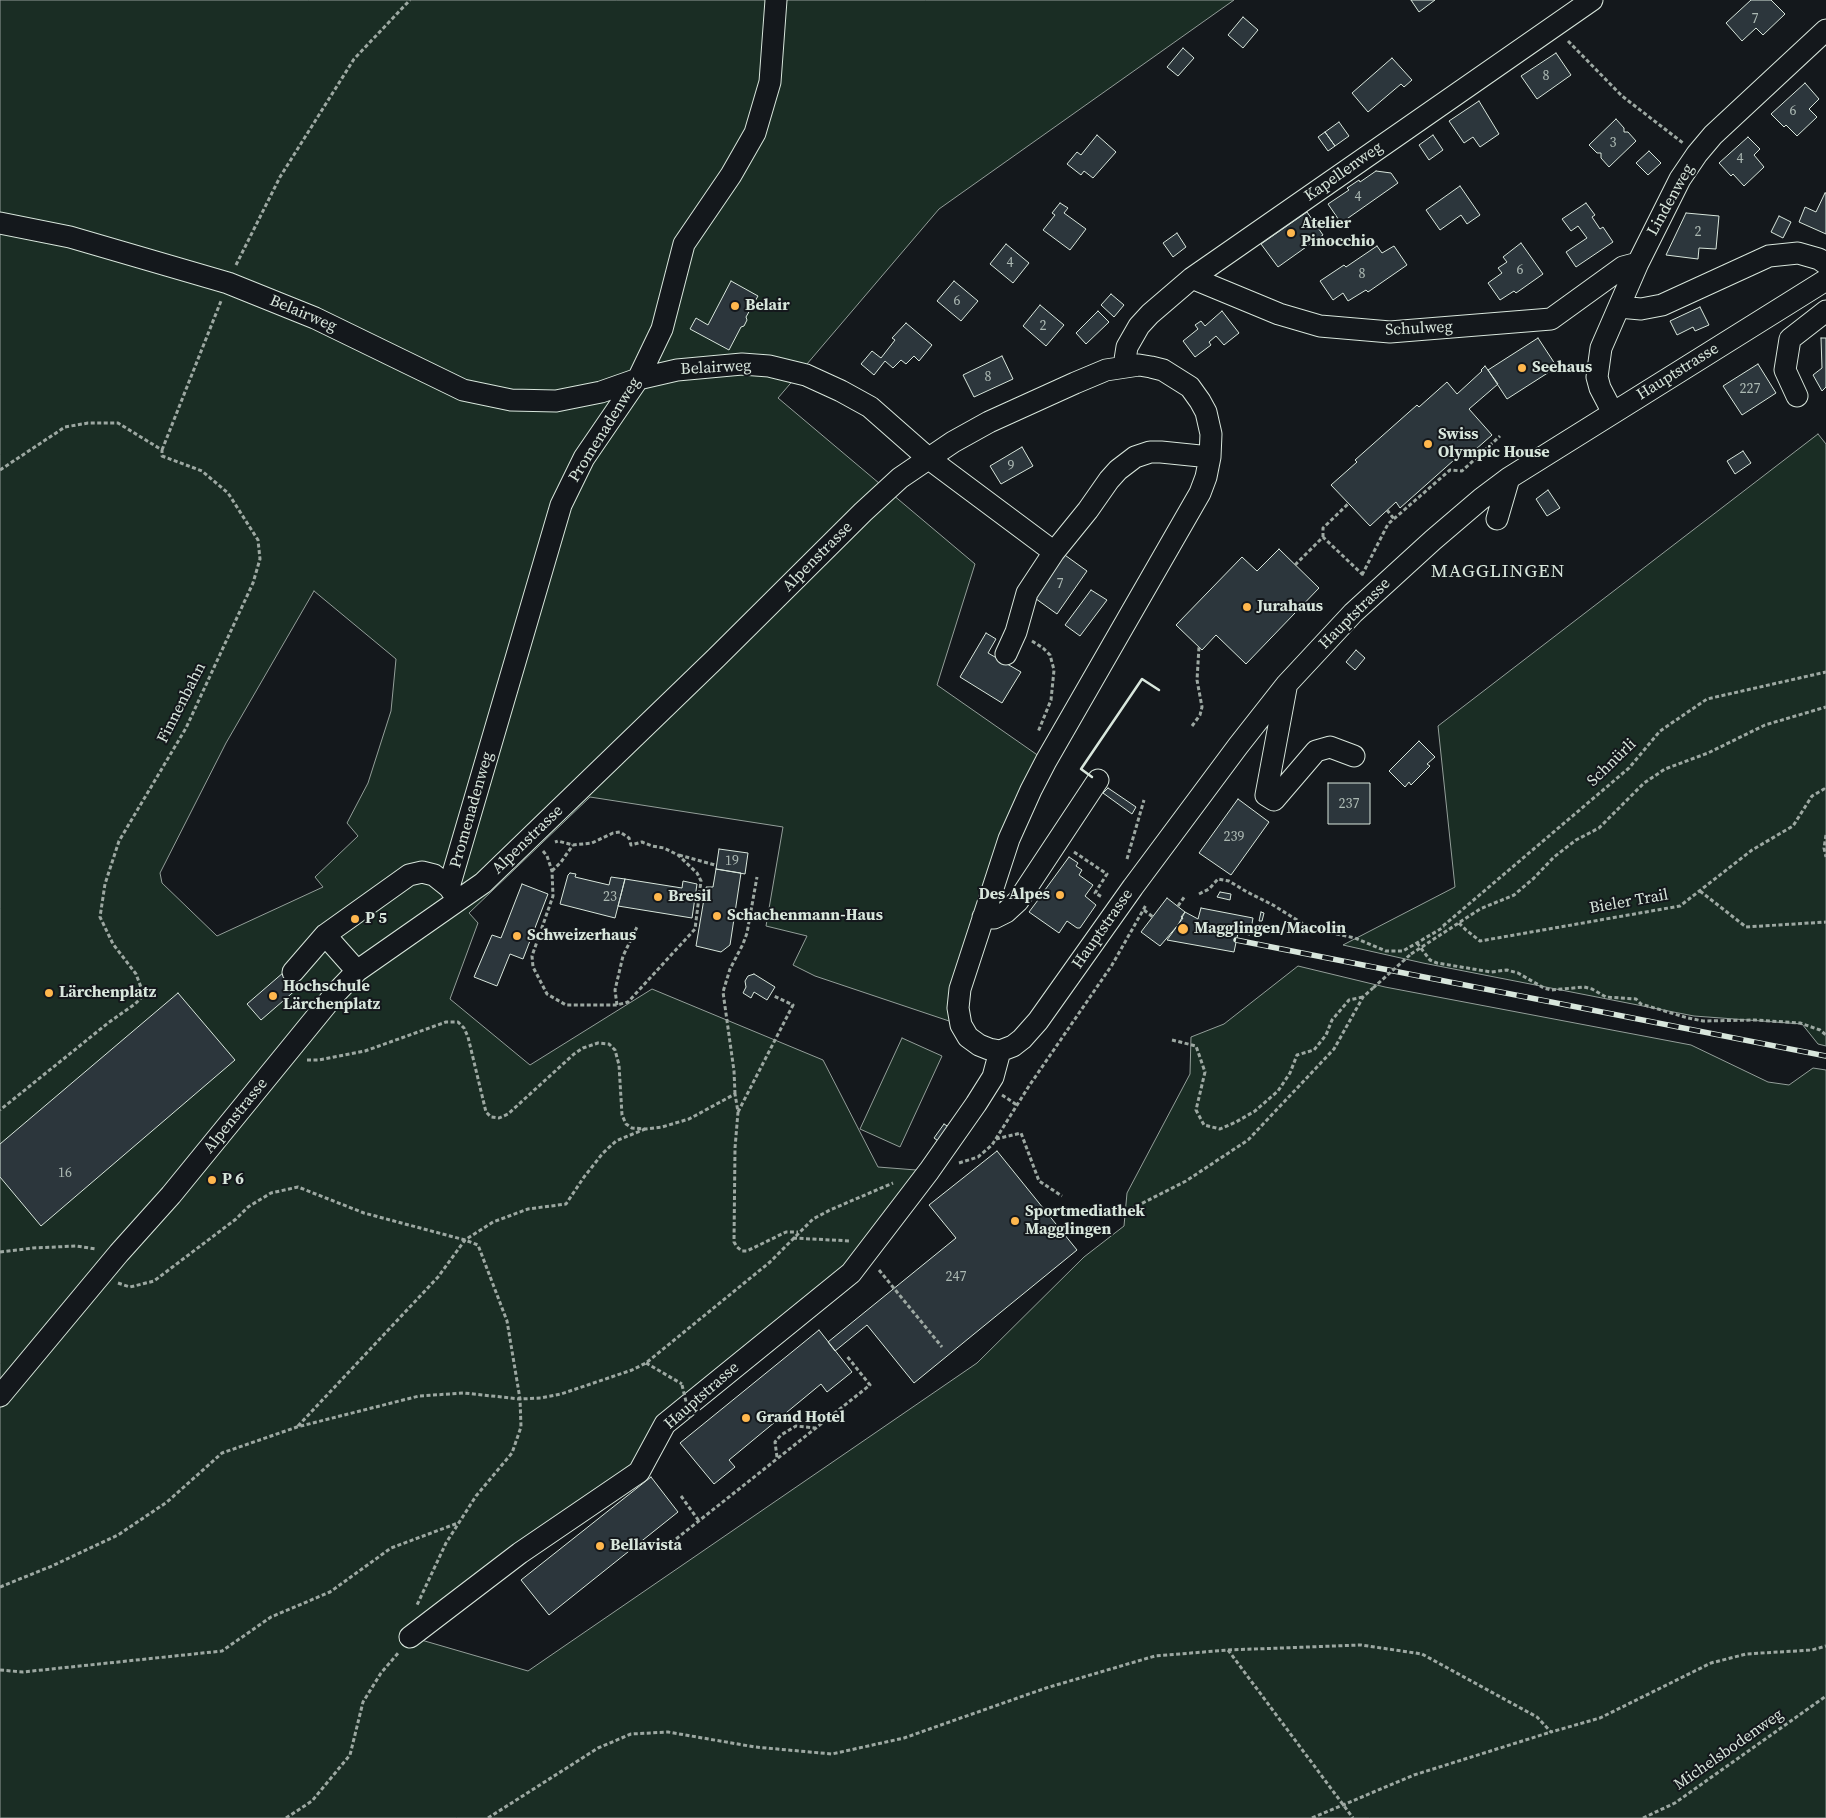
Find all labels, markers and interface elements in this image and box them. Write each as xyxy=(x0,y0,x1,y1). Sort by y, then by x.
house number: 7 xyxy=(1752,11,1758,27)
house number: 8 xyxy=(1543,68,1549,84)
house number: 6 xyxy=(1790,103,1796,119)
house number: 3 xyxy=(1610,135,1616,151)
street label: Kapellenweg xyxy=(1301,138,1387,206)
house number: 4 xyxy=(1737,151,1743,167)
street label: Lindenweg xyxy=(1644,161,1698,239)
house number: 4 xyxy=(1355,189,1361,205)
place label: Atelier Pinocchio xyxy=(1301,214,1375,252)
house number: 2 xyxy=(1695,224,1701,240)
marker: Atelier Pinocchio xyxy=(1285,227,1297,239)
house number: 4 xyxy=(1007,255,1013,271)
house number: 6 xyxy=(1517,262,1523,278)
house number: 8 xyxy=(1359,266,1365,282)
street label: Belairweg xyxy=(267,291,339,337)
house number: 6 xyxy=(954,293,960,309)
place label: Belair xyxy=(745,296,790,316)
marker: Belair xyxy=(729,300,741,312)
house number: 2 xyxy=(1040,318,1046,334)
street label: Schulweg xyxy=(1385,318,1453,340)
street label: Hauptstrasse xyxy=(1634,339,1722,405)
street label: Belairweg xyxy=(680,357,752,379)
place label: Seehaus xyxy=(1532,358,1592,378)
marker: Seehaus xyxy=(1516,362,1528,374)
house number: 8 xyxy=(985,369,991,385)
street label: Promenadenweg xyxy=(565,374,645,486)
house number: 227 xyxy=(1740,381,1760,397)
place label: Swiss Olympic House xyxy=(1438,425,1550,463)
marker: Swiss Olympic House xyxy=(1422,438,1434,450)
house number: 9 xyxy=(1008,458,1014,474)
street label: Alpenstrasse xyxy=(779,518,857,596)
district label: MAGGLINGEN xyxy=(1429,561,1567,583)
street label: Hauptstrasse xyxy=(1315,574,1395,654)
house number: 7 xyxy=(1057,576,1063,592)
place label: Jurahaus xyxy=(1257,597,1323,617)
marker: Jurahaus xyxy=(1241,601,1253,613)
street label: Finnenbahn xyxy=(154,660,210,746)
street label: Schnürli xyxy=(1584,735,1640,791)
street label: Promenadenweg xyxy=(446,750,498,870)
house number: 237 xyxy=(1339,796,1359,812)
street label: Alpenstrasse xyxy=(489,801,567,879)
house number: 239 xyxy=(1224,829,1244,845)
house number: 19 xyxy=(725,853,739,869)
place label: Des Alpes xyxy=(978,885,1050,905)
street label: Hauptstrasse xyxy=(1068,885,1138,973)
street label: Bieler Trail xyxy=(1588,886,1670,918)
place label: Bresil xyxy=(668,887,711,907)
house number: 23 xyxy=(603,889,617,905)
marker: Des Alpes xyxy=(1054,889,1066,901)
marker: Bresil xyxy=(652,891,664,903)
place label: Schachenmann-Haus xyxy=(727,906,883,926)
place label: P 5 xyxy=(365,909,387,929)
marker: Schachenmann-Haus xyxy=(711,910,723,922)
marker: P 5 xyxy=(349,913,361,925)
place label: Magglingen/Macolin xyxy=(1194,919,1346,939)
marker: Magglingen/Macolin xyxy=(1176,922,1190,936)
place label: Schweizerhaus xyxy=(527,926,636,946)
marker: Schweizerhaus xyxy=(511,930,523,942)
place label: Hochschule Lärchenplatz xyxy=(283,977,380,1015)
place label: Lärchenplatz xyxy=(59,983,156,1003)
marker: Lärchenplatz xyxy=(43,987,55,999)
marker: Hochschule Lärchenplatz xyxy=(267,990,279,1002)
street label: Alpenstrasse xyxy=(200,1075,272,1157)
house number: 16 xyxy=(58,1165,72,1181)
place label: P 6 xyxy=(222,1170,244,1190)
marker: P 6 xyxy=(206,1174,218,1186)
place label: Sportmediathek Magglingen xyxy=(1025,1202,1145,1240)
marker: Sportmediathek Magglingen xyxy=(1009,1215,1021,1227)
house number: 247 xyxy=(946,1269,966,1285)
street label: Hauptstrasse xyxy=(661,1358,743,1434)
place label: Grand Hotel xyxy=(756,1408,845,1428)
marker: Grand Hotel xyxy=(740,1412,752,1424)
place label: Bellavista xyxy=(610,1536,682,1556)
marker: Bellavista xyxy=(594,1540,606,1552)
street label: Michelsbodenweg xyxy=(1671,1705,1787,1795)

